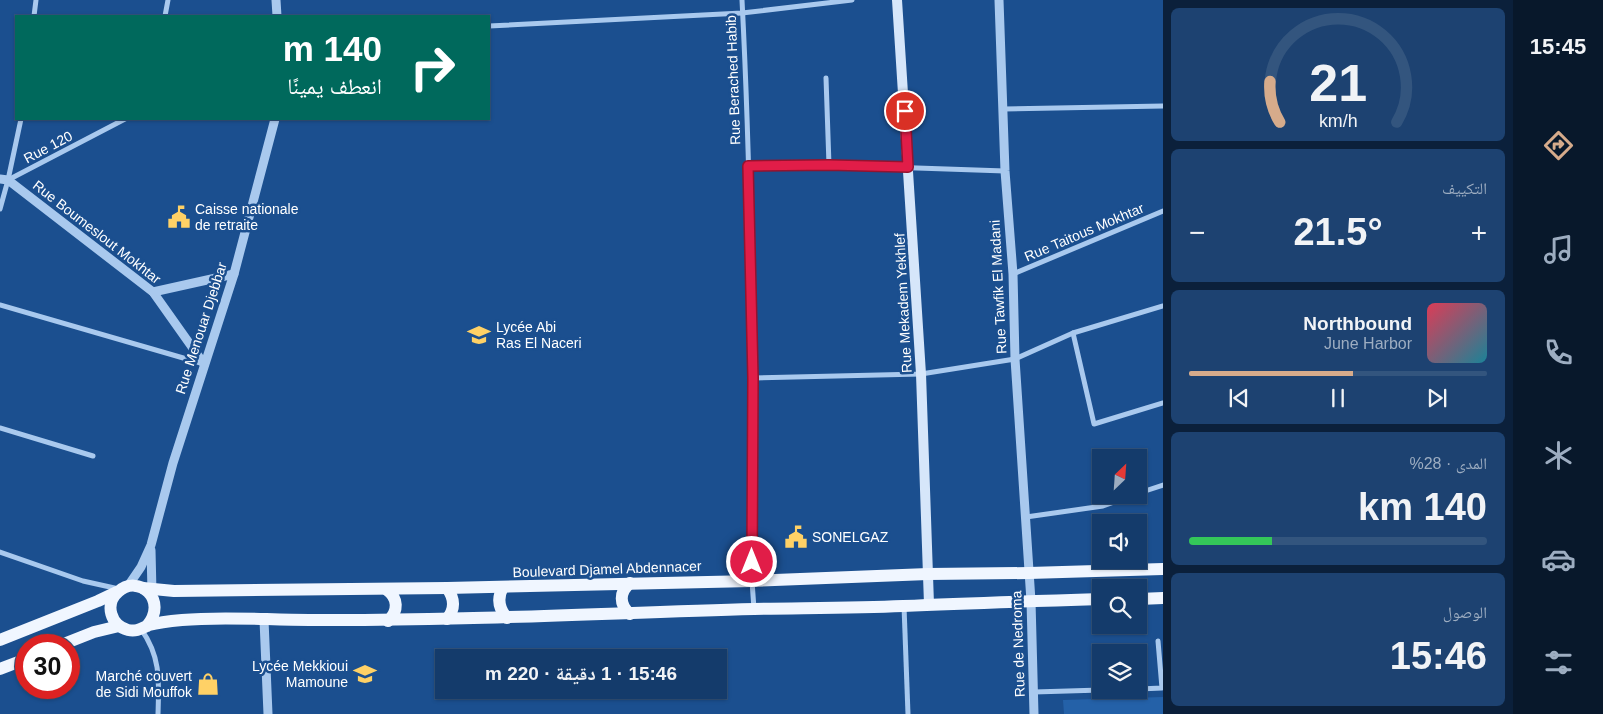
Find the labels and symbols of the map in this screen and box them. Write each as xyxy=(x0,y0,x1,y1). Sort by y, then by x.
street label: Rue Berached Habib xyxy=(723,15,743,145)
pin xyxy=(884,90,926,132)
street label: Rue 120 xyxy=(21,127,75,166)
street label: Rue Boumeslout Mokhtar xyxy=(30,177,164,287)
street label: Rue Taitous Mokhtar xyxy=(1022,199,1146,264)
place label: Caisse nationale de retraite xyxy=(195,201,299,233)
public building icon: Caisse nationale de retraite xyxy=(166,204,192,230)
street label: Rue Tawfik El Madani xyxy=(986,219,1010,355)
street label: Rue Mekadem Yekhlef xyxy=(891,233,915,373)
street label: Rue Menouar Djebbar xyxy=(172,260,230,396)
place label: Lycée Abi Ras El Naceri xyxy=(496,319,582,351)
school or university icon: Lycée Abi Ras El Naceri xyxy=(466,322,492,348)
north arrow xyxy=(1092,449,1148,504)
public building icon: SONELGAZ xyxy=(783,524,809,550)
place label: SONELGAZ xyxy=(812,529,889,545)
position arrow xyxy=(725,535,777,587)
street label: Boulevard Djamel Abdennacer xyxy=(512,558,702,580)
street label: Rue de Nedroma xyxy=(1008,590,1028,698)
speed limit sign: 30 xyxy=(15,634,80,699)
place label: Lycée Mekkioui Mamoune xyxy=(252,658,348,690)
school or university icon: Lycée Mekkioui Mamoune xyxy=(352,661,378,687)
place label: Marché couvert de Sidi Mouffok xyxy=(96,668,193,700)
shop icon: Marché couvert de Sidi Mouffok xyxy=(195,671,221,697)

